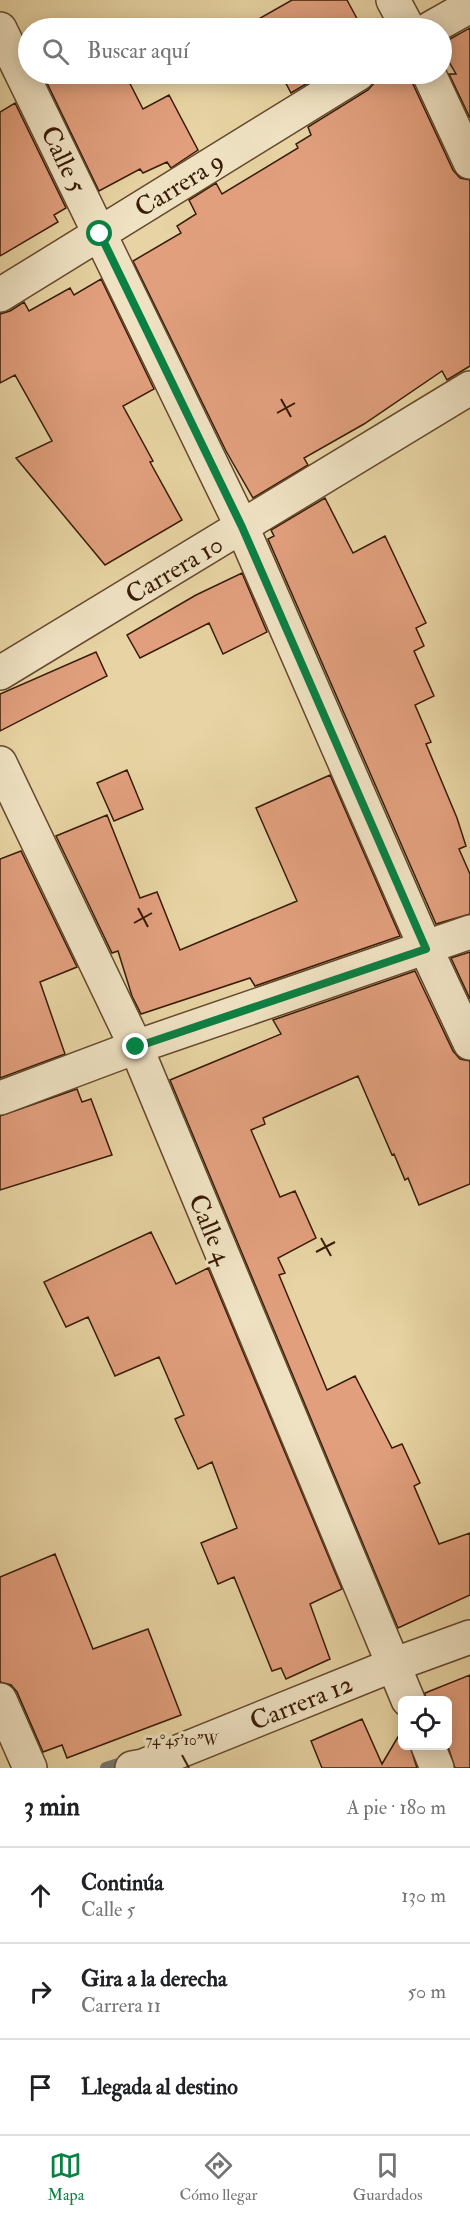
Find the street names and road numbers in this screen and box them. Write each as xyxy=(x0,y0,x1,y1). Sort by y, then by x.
street label: Calle 5 xyxy=(33,121,93,199)
street label: Carrera 9 xyxy=(129,145,230,225)
street label: Carrera 10 xyxy=(120,528,229,611)
street label: Calle 4 xyxy=(181,1189,239,1270)
street label: Carrera 12 xyxy=(245,1668,357,1738)

